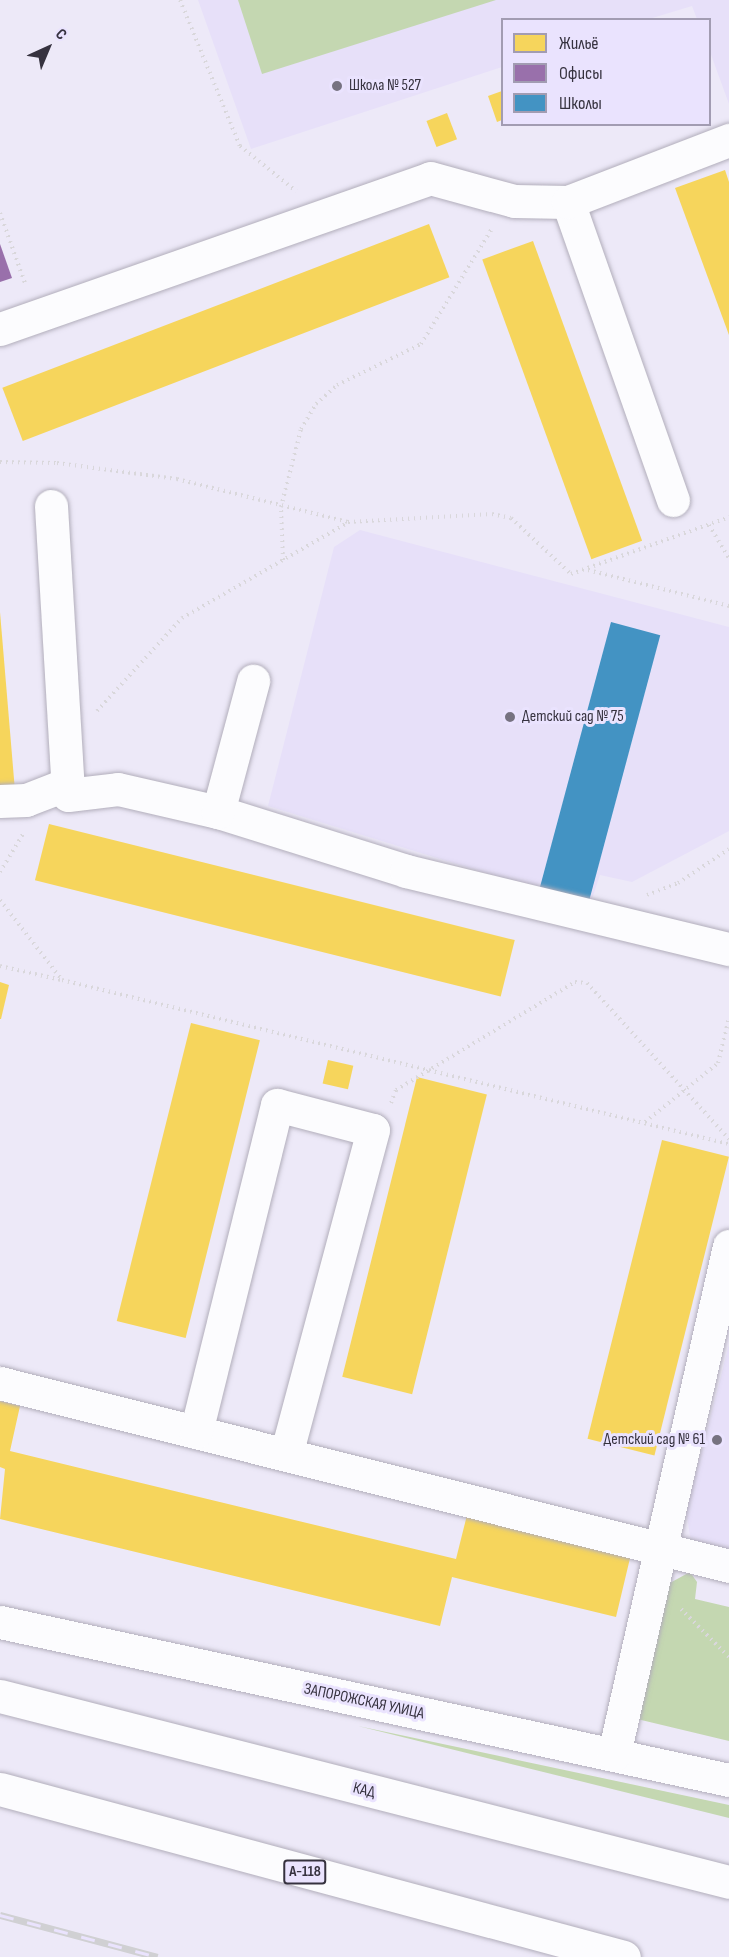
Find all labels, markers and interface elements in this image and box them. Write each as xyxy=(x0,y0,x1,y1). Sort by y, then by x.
north arrow xyxy=(18,18,78,78)
legend xyxy=(501,18,711,126)
text: С xyxy=(51,25,70,44)
text: Жильё xyxy=(559,33,599,54)
text: Офисы xyxy=(559,63,603,84)
place label: Школа № 527 xyxy=(349,76,421,96)
marker: Школа № 527 xyxy=(330,79,344,93)
text: Школы xyxy=(559,93,602,114)
place label: Детский сад № 75 xyxy=(522,707,624,727)
marker: Детский сад № 75 xyxy=(503,710,517,724)
place label: Детский сад № 61 xyxy=(604,1430,705,1450)
marker: Детский сад № 61 xyxy=(710,1433,724,1447)
street label: ЗАПОРОЖСКАЯ УЛИЦА xyxy=(302,1680,426,1724)
street label: КАД xyxy=(351,1779,377,1803)
road number: А-118 xyxy=(282,1860,328,1884)

